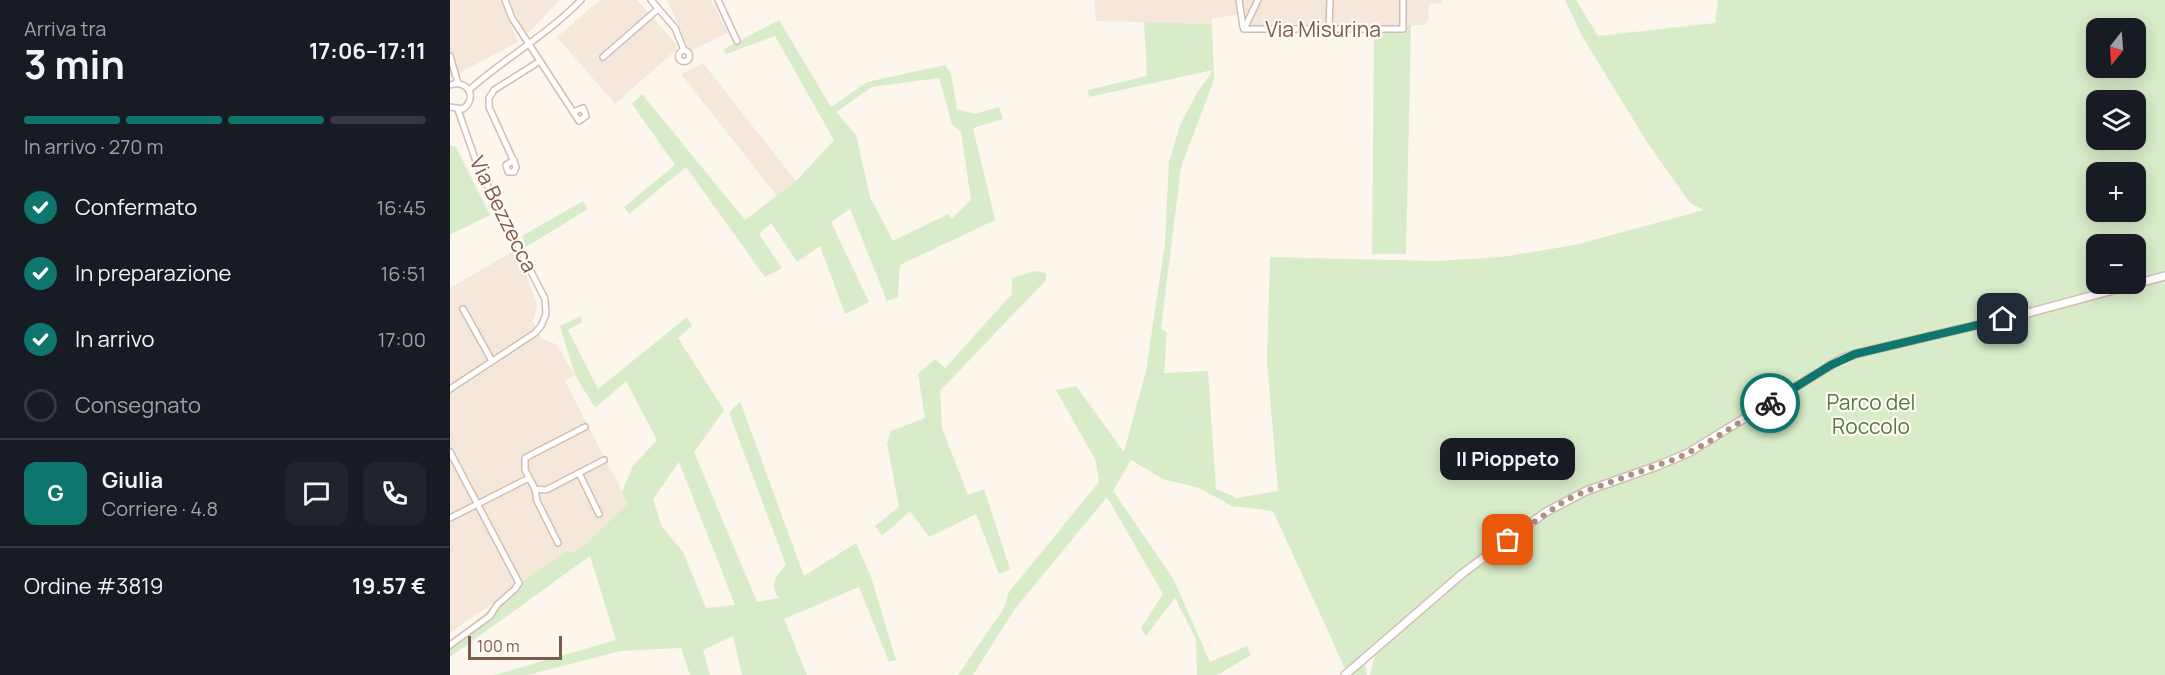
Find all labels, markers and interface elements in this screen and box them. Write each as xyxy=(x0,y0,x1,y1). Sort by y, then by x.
text: Arriva tra xyxy=(24,15,106,42)
street label: Via Misurina xyxy=(1265,15,1381,43)
north arrow xyxy=(2086,18,2146,78)
map controls xyxy=(2086,18,2146,294)
text: 17:06–17:11 xyxy=(309,36,426,66)
text: 3 min xyxy=(24,37,125,91)
button: layers xyxy=(2086,90,2146,150)
text: In arrivo · 270 m xyxy=(24,133,163,160)
street label: Via Bezzecca xyxy=(464,151,544,277)
button: + xyxy=(2086,162,2146,222)
icon: check xyxy=(24,191,57,224)
text: Confermato xyxy=(75,192,197,222)
text: 16:45 xyxy=(376,194,426,221)
button: − xyxy=(2086,234,2146,294)
icon: check xyxy=(24,257,57,290)
text: In preparazione xyxy=(75,258,231,288)
text: 16:51 xyxy=(380,260,426,287)
pin xyxy=(1977,293,2028,344)
icon: home xyxy=(1986,302,2019,335)
icon: check xyxy=(24,323,57,356)
text: In arrivo xyxy=(75,324,155,354)
text: 17:00 xyxy=(378,326,426,353)
courier xyxy=(1740,373,1800,433)
icon: bike xyxy=(1754,387,1787,420)
park label: Parco del Roccolo xyxy=(1827,388,1915,440)
text: Consegnato xyxy=(75,390,201,420)
callout: Il Pioppeto xyxy=(1440,438,1576,480)
text: Il Pioppeto xyxy=(1456,445,1559,472)
button: chat xyxy=(285,462,348,525)
button: phone xyxy=(363,462,426,525)
text: Giulia xyxy=(102,465,163,495)
text: G xyxy=(47,478,64,508)
text: Corriere · 4.8 xyxy=(102,495,218,522)
pin xyxy=(1482,514,1533,565)
icon: bag xyxy=(1491,523,1524,556)
text: Ordine #3819 xyxy=(24,571,163,601)
text: 19.57 € xyxy=(352,571,426,601)
scale bar xyxy=(468,633,562,660)
text: 100 m xyxy=(477,635,520,657)

